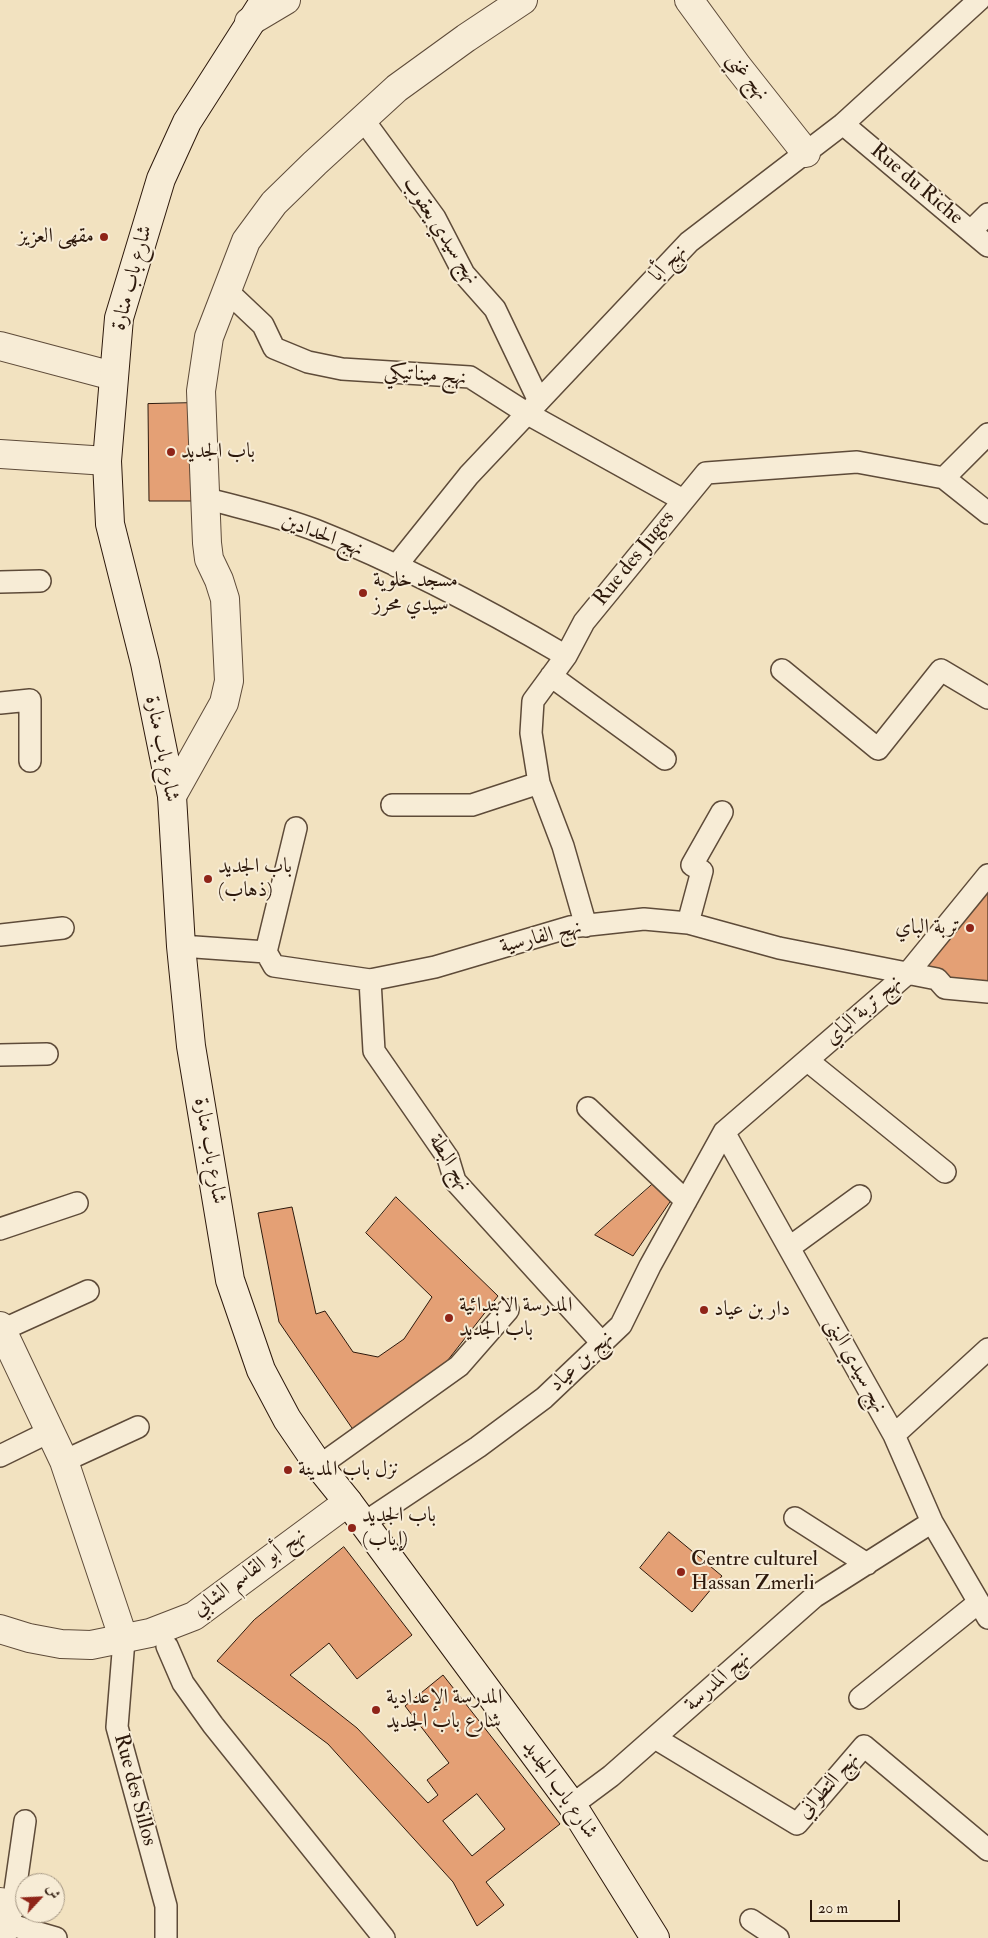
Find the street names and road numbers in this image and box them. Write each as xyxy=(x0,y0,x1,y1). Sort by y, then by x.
street label: نهج غني xyxy=(720,48,774,106)
street label: Rue du Riche xyxy=(865,139,967,231)
street label: نهج سيدي يعقوب xyxy=(396,173,484,289)
street label: شارع باب منارة xyxy=(107,223,159,333)
street label: نهج أبا xyxy=(645,240,693,288)
street label: نهج ميناتيكي xyxy=(383,360,467,392)
street label: Rue des Juges xyxy=(589,506,681,612)
street label: نهج الحدادين xyxy=(278,509,366,563)
street label: شارع باب منارة xyxy=(138,694,184,804)
street label: نهج الفارسية xyxy=(498,916,584,960)
street label: نهج تربة الباي xyxy=(820,971,908,1051)
street label: شارع باب منارة xyxy=(187,1096,231,1206)
street label: نهج البطة xyxy=(422,1130,476,1196)
street label: نهج سيدي البنى xyxy=(819,1314,891,1418)
street label: نهج بن عياد xyxy=(545,1326,619,1398)
street label: نهج أبو القاسم الشابي xyxy=(188,1523,312,1623)
street label: نهج المدرسة xyxy=(680,1646,756,1718)
street label: Rue des Sillos xyxy=(107,1731,161,1849)
street label: شارع باب الجديد xyxy=(516,1736,602,1844)
street label: نهج التطواني xyxy=(792,1747,866,1825)

